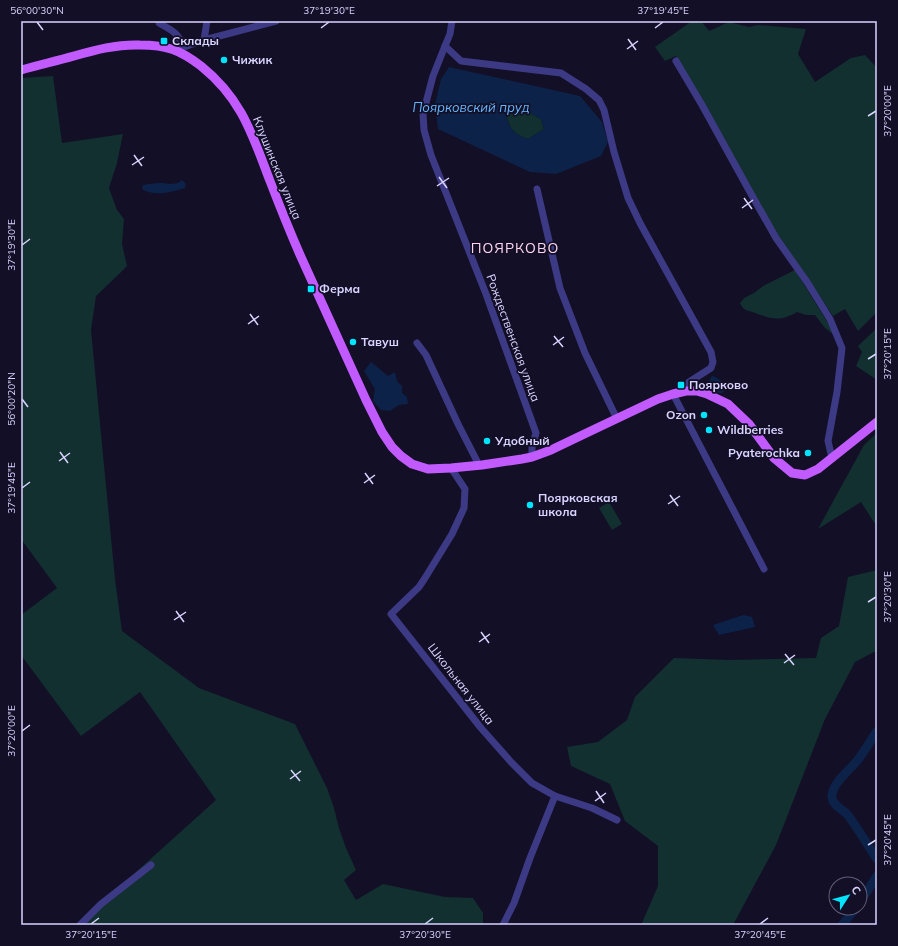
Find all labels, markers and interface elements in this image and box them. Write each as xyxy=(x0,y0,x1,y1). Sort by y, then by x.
text: 56°00'30"N xyxy=(10,4,64,17)
text: 37°19'30"E xyxy=(303,4,355,17)
text: 37°19'45"E xyxy=(637,4,689,17)
place label: Склады xyxy=(172,33,219,48)
marker: Склады xyxy=(159,36,169,46)
place label: Чижик xyxy=(232,52,272,67)
marker: Чижик xyxy=(219,55,229,65)
text: 37°20'00"E xyxy=(881,85,894,137)
water label: Поярковский пруд xyxy=(412,99,530,115)
street label: Клушинская улица xyxy=(250,114,305,222)
text: 37°19'30"E xyxy=(5,219,18,271)
district label: ПОЯРКОВО xyxy=(471,239,559,257)
street label: Рождественская улица xyxy=(483,272,544,404)
place label: Ферма xyxy=(319,281,360,296)
marker: Ферма xyxy=(306,284,316,294)
text: 37°20'15"E xyxy=(881,328,894,380)
place label: Тавуш xyxy=(361,334,399,349)
marker: Тавуш xyxy=(348,337,358,347)
text: 56°00'20"N xyxy=(5,372,18,426)
place label: Поярково xyxy=(689,377,748,392)
marker: Поярково xyxy=(676,380,686,390)
place label: Ozon xyxy=(666,407,696,422)
marker: Ozon xyxy=(699,410,709,420)
place label: Wildberries xyxy=(717,422,783,437)
marker: Wildberries xyxy=(704,425,714,435)
place label: Удобный xyxy=(494,433,550,448)
marker: Удобный xyxy=(482,436,492,446)
place label: Pyaterochka xyxy=(728,445,800,460)
marker: Pyaterochka xyxy=(803,448,813,458)
text: 37°19'45"E xyxy=(5,462,18,514)
place label: Поярковская школа xyxy=(538,490,618,519)
marker: Поярковская школа xyxy=(525,500,535,510)
text: 37°20'30"E xyxy=(881,571,894,623)
street label: Школьная улица xyxy=(425,640,498,727)
text: 37°20'00"E xyxy=(5,705,18,757)
text: 37°20'45"E xyxy=(881,814,894,866)
north arrow xyxy=(828,876,868,916)
text: С xyxy=(848,883,864,898)
text: 37°20'15"E xyxy=(65,928,117,941)
text: 37°20'30"E xyxy=(399,928,451,941)
text: 37°20'45"E xyxy=(734,928,786,941)

